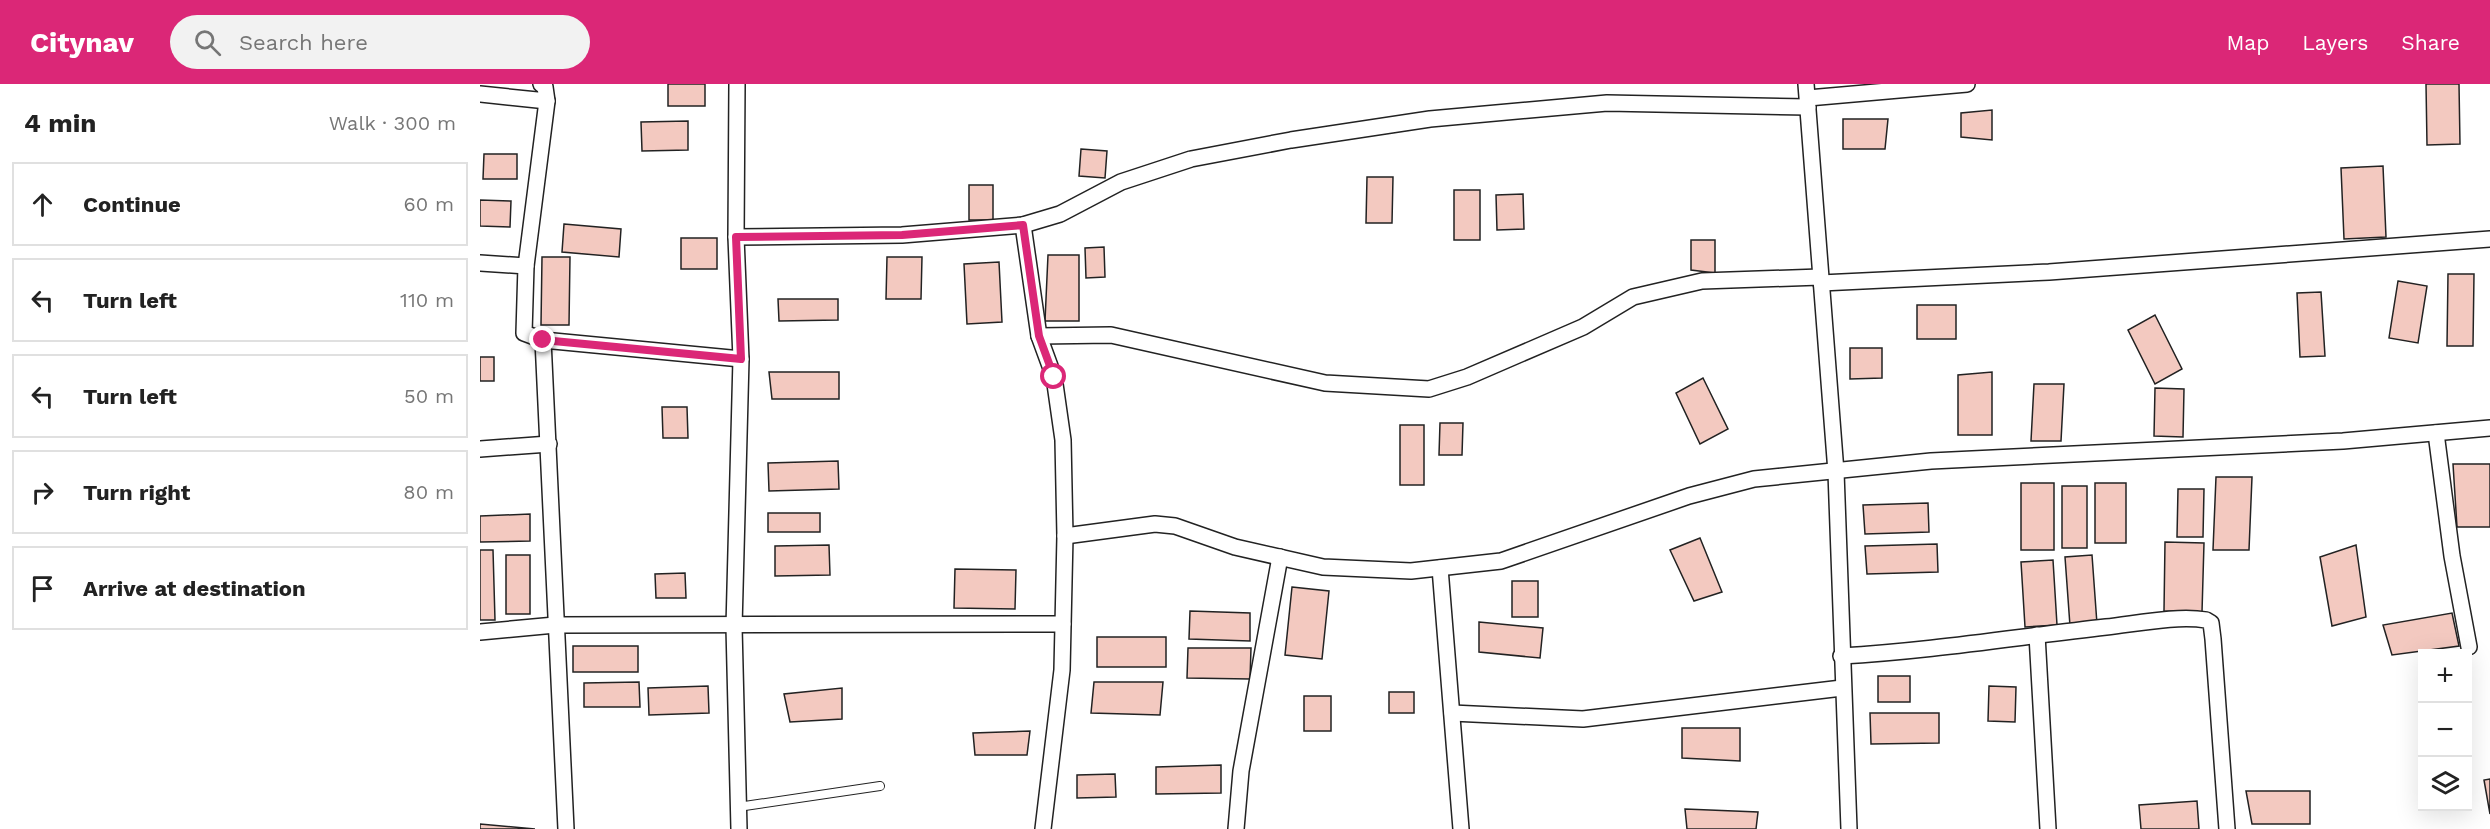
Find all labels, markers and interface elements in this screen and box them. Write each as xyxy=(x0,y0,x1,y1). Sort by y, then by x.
search box xyxy=(170,15,590,69)
text: Citynav xyxy=(30,26,134,59)
icon: search xyxy=(191,26,224,59)
text: Search here xyxy=(239,30,368,55)
text: Map xyxy=(2226,30,2269,55)
text: Layers xyxy=(2302,30,2368,55)
text: Share xyxy=(2401,30,2460,55)
text: 4 min xyxy=(24,108,96,138)
text: Walk · 300 m xyxy=(329,111,456,135)
icon: ahead xyxy=(26,188,59,221)
text: Continue xyxy=(83,192,181,217)
text: 60 m xyxy=(404,192,454,216)
icon: left xyxy=(26,284,59,317)
text: Turn left xyxy=(83,288,177,313)
text: 110 m xyxy=(400,288,454,312)
route end xyxy=(529,326,555,352)
route start xyxy=(1040,363,1066,389)
icon: left xyxy=(26,380,59,413)
text: Turn left xyxy=(83,384,177,409)
text: 50 m xyxy=(404,384,454,408)
icon: right xyxy=(26,476,59,509)
text: Turn right xyxy=(83,480,190,505)
text: 80 m xyxy=(403,480,454,504)
icon: arrive xyxy=(26,572,59,605)
text: Arrive at destination xyxy=(83,576,306,601)
map controls xyxy=(2418,649,2472,811)
button: + xyxy=(2418,649,2472,703)
button: − xyxy=(2418,703,2472,757)
button: layers xyxy=(2418,757,2472,811)

